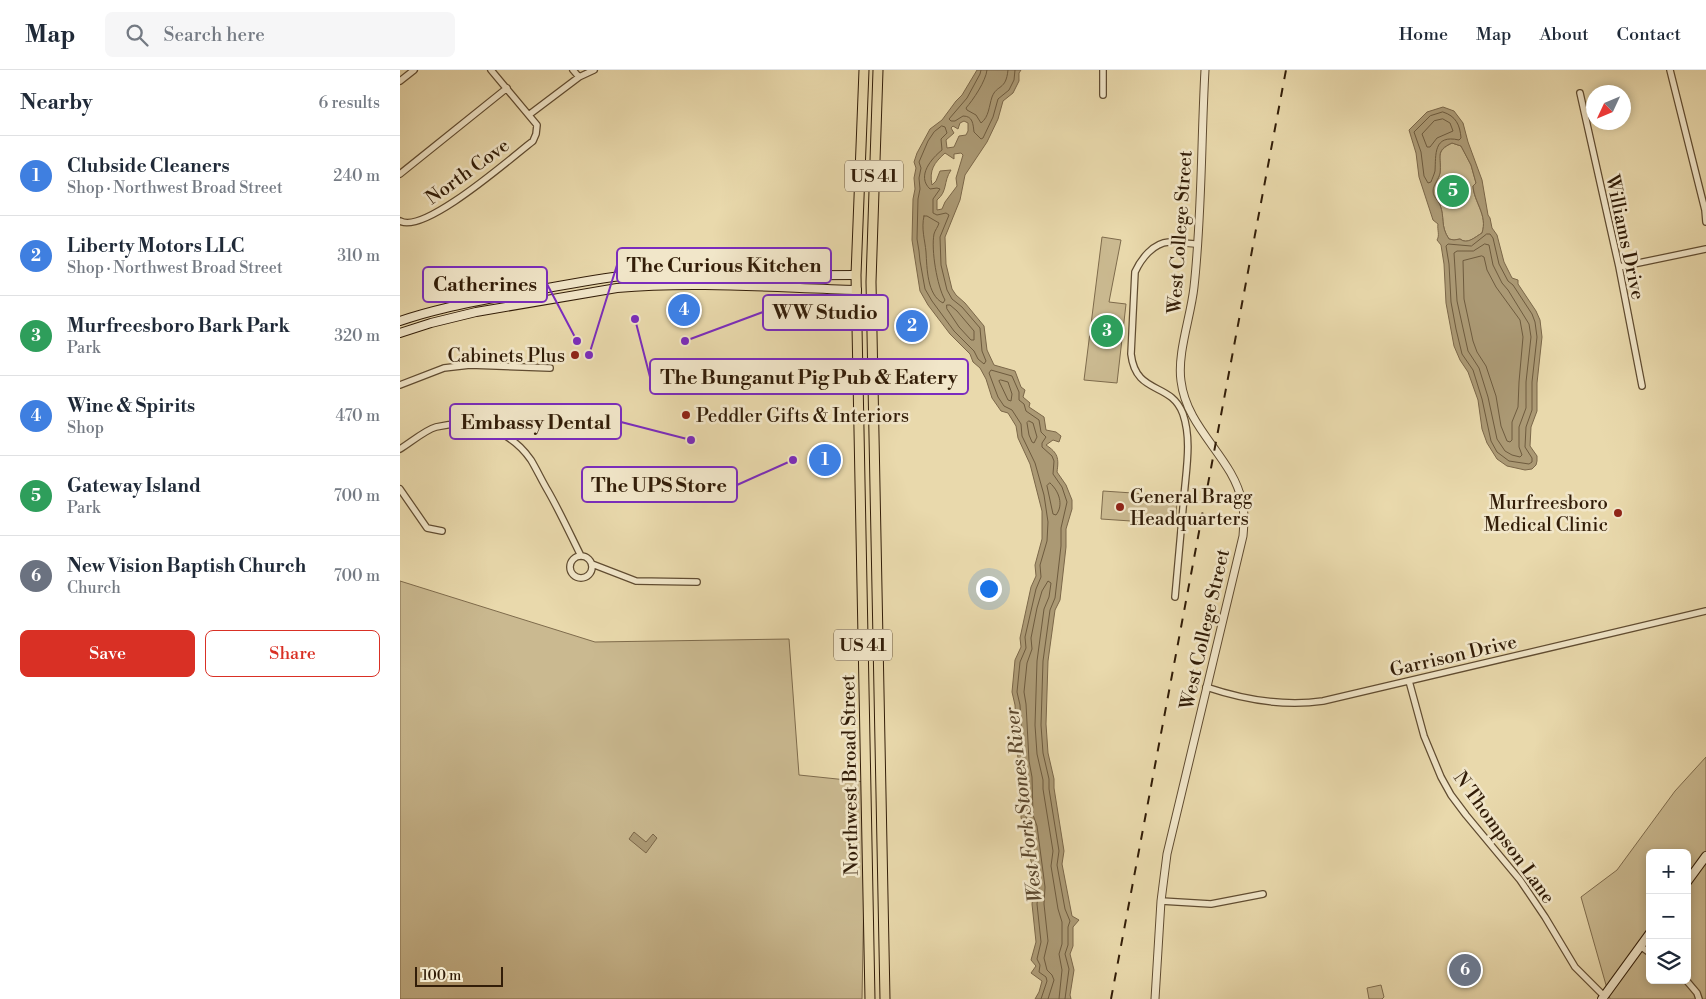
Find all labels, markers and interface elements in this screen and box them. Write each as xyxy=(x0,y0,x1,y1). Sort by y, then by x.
search box xyxy=(105,12,455,57)
text: Map xyxy=(25,20,75,50)
icon: search xyxy=(123,21,151,49)
text: Search here xyxy=(163,23,265,47)
text: Home xyxy=(1399,23,1448,46)
text: Map xyxy=(1476,23,1512,46)
text: About xyxy=(1540,23,1589,46)
text: Contact xyxy=(1617,23,1681,46)
north arrow xyxy=(1586,85,1631,130)
text: Nearby xyxy=(20,90,93,116)
text: 6 results xyxy=(319,93,380,113)
street label: North Cove xyxy=(421,133,514,210)
street label: West College Street xyxy=(1162,149,1198,316)
text: Clubside Cleaners xyxy=(67,154,230,178)
road number: US 41 xyxy=(845,160,903,192)
text: 1 xyxy=(32,166,40,186)
text: 240 m xyxy=(333,166,380,186)
pin: 5 xyxy=(1437,172,1469,210)
street label: Williams Drive xyxy=(1600,172,1650,302)
text: Shop · Northwest Broad Street xyxy=(67,178,283,198)
text: Liberty Motors LLC xyxy=(67,234,244,258)
text: 2 xyxy=(31,246,41,266)
text: 310 m xyxy=(337,246,380,266)
callout: The Curious Kitchen xyxy=(617,248,831,283)
text: The Curious Kitchen xyxy=(627,254,822,279)
text: Shop · Northwest Broad Street xyxy=(67,258,283,278)
callout: Catherines xyxy=(423,267,547,302)
text: Catherines xyxy=(433,273,537,298)
pin: 4 xyxy=(668,291,700,329)
callout: WW Studio xyxy=(763,295,888,330)
text: WW Studio xyxy=(771,301,878,326)
pin: 2 xyxy=(896,307,928,345)
pin: 3 xyxy=(1091,312,1123,350)
text: Murfreesboro Bark Park xyxy=(67,314,290,338)
text: 3 xyxy=(31,326,41,346)
text: 320 m xyxy=(334,326,380,346)
text: Park xyxy=(67,338,100,358)
place label: Cabinets Plus xyxy=(448,344,565,368)
marker: Cabinets Plus xyxy=(569,349,581,361)
callout: The Bunganut Pig Pub & Eatery xyxy=(650,359,968,394)
text: The Bunganut Pig Pub & Eatery xyxy=(660,366,959,391)
text: Wine & Spirits xyxy=(67,394,195,418)
callout: Embassy Dental xyxy=(450,404,621,439)
place label: Peddler Gifts & Interiors xyxy=(696,404,909,428)
text: 4 xyxy=(31,406,41,426)
text: 470 m xyxy=(336,406,380,426)
marker: Peddler Gifts & Interiors xyxy=(680,409,692,421)
text: Embassy Dental xyxy=(461,411,612,436)
text: Shop xyxy=(67,418,104,438)
pin: 1 xyxy=(809,441,841,479)
callout: The UPS Store xyxy=(582,467,737,502)
text: Gateway Island xyxy=(67,474,201,498)
text: The UPS Store xyxy=(591,474,727,499)
place label: General Bragg Headquarters xyxy=(1130,485,1253,531)
text: 5 xyxy=(31,486,41,506)
text: 700 m xyxy=(334,486,380,506)
place label: Murfreesboro Medical Clinic xyxy=(1484,491,1608,537)
text: Park xyxy=(67,498,100,518)
marker: General Bragg Headquarters xyxy=(1114,501,1126,513)
marker: Murfreesboro Medical Clinic xyxy=(1612,507,1624,519)
street label: West College Street xyxy=(1175,546,1235,713)
text: New Vision Baptish Church xyxy=(67,554,306,578)
text: 6 xyxy=(31,566,41,586)
text: 700 m xyxy=(334,566,380,586)
your location xyxy=(976,576,1002,602)
text: Church xyxy=(67,578,121,598)
button: Save xyxy=(20,630,195,677)
button: Share xyxy=(205,630,380,677)
road number: US 41 xyxy=(834,630,892,660)
street label: Garrison Drive xyxy=(1387,630,1519,682)
street label: Northwest Broad Street xyxy=(836,674,864,876)
water label: West Fork Stones River xyxy=(1000,705,1049,904)
street label: N Thompson Lane xyxy=(1448,767,1560,909)
map controls xyxy=(1646,849,1691,984)
button: + xyxy=(1646,849,1691,894)
button: − xyxy=(1646,894,1691,939)
button: layers xyxy=(1646,939,1691,984)
pin: 6 xyxy=(1449,951,1481,989)
scale bar xyxy=(415,964,502,987)
text: 100 m xyxy=(422,967,461,985)

